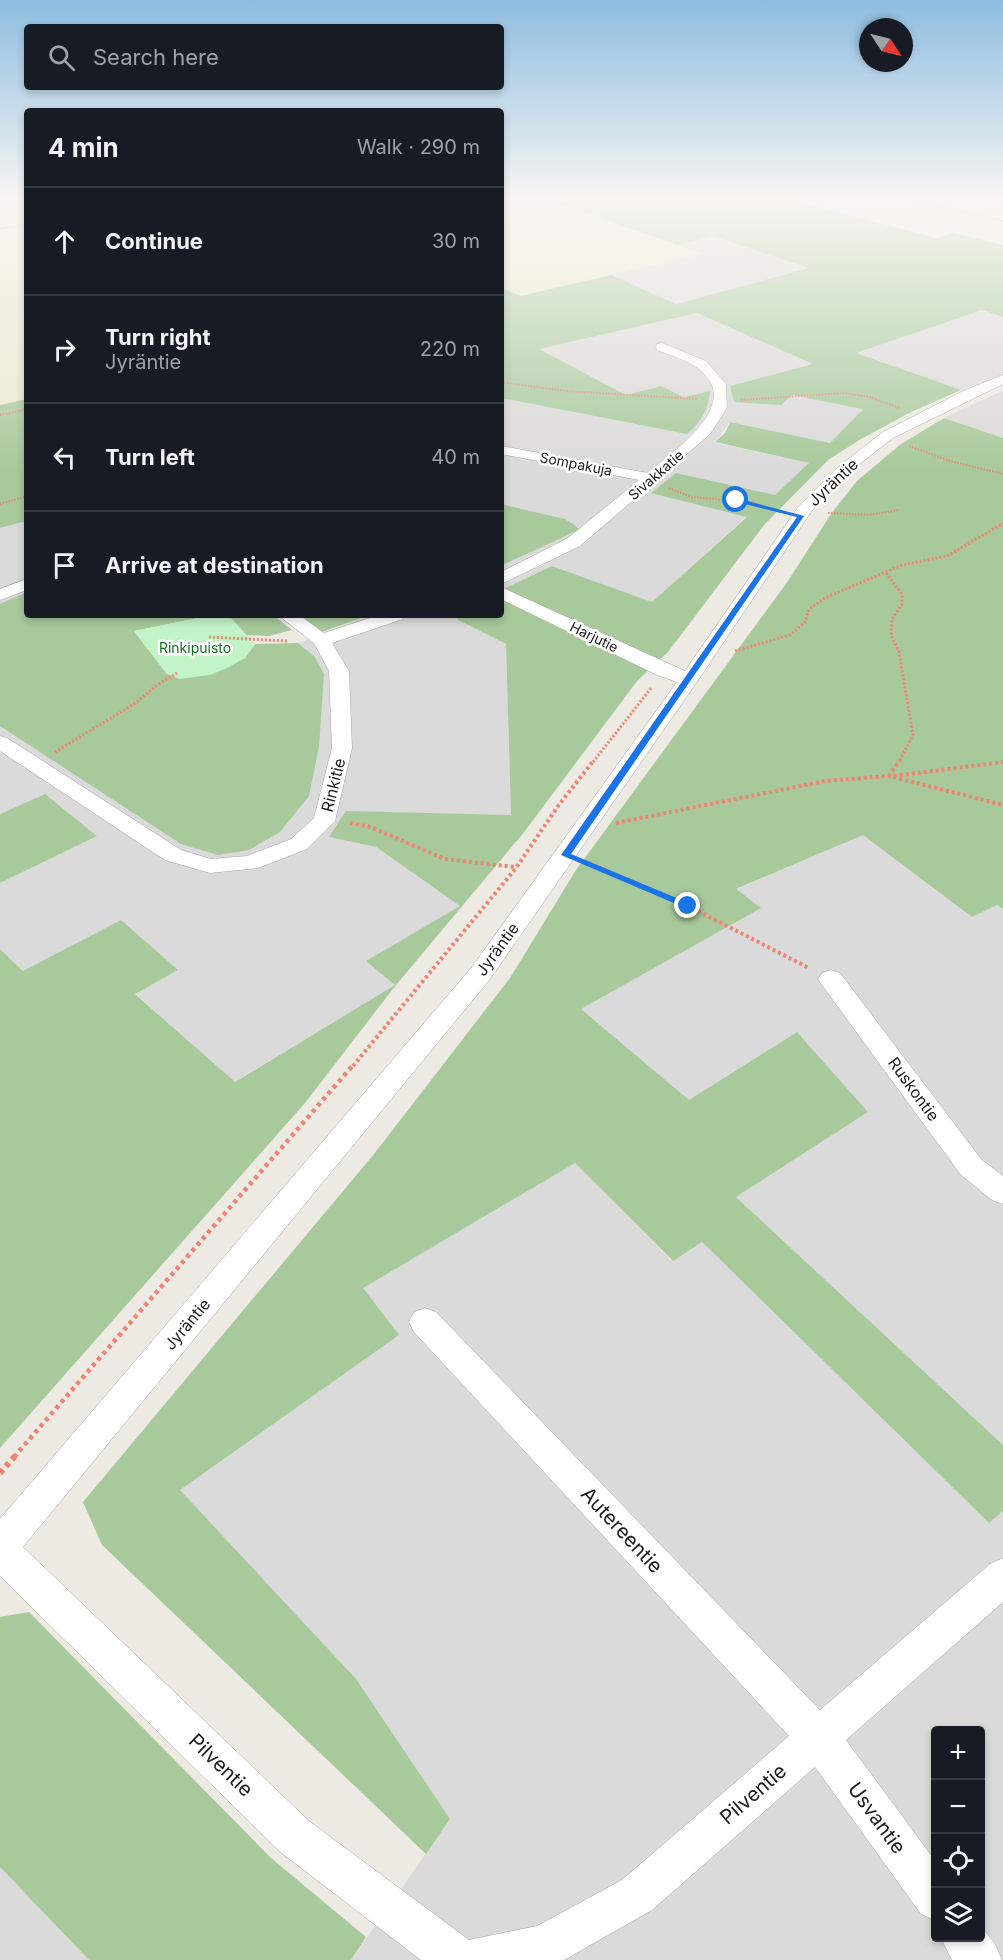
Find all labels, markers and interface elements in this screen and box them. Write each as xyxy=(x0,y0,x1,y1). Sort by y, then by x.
north arrow xyxy=(859,18,913,72)
search box xyxy=(24,24,504,90)
icon: search xyxy=(45,41,78,74)
text: Search here xyxy=(93,44,219,70)
text: 4 min xyxy=(48,132,119,163)
text: Walk · 290 m xyxy=(357,135,480,159)
icon: ahead xyxy=(48,225,81,258)
text: Continue xyxy=(105,228,203,254)
text: 30 m xyxy=(432,229,480,253)
text: Turn right xyxy=(105,324,211,350)
icon: right xyxy=(48,333,81,366)
text: 220 m xyxy=(420,337,480,361)
text: Jyräntie xyxy=(105,350,181,374)
icon: left xyxy=(48,441,81,474)
text: Turn left xyxy=(105,444,195,470)
text: 40 m xyxy=(431,445,480,469)
street label: Sivakkatie xyxy=(625,446,687,503)
street label: Sompakuja xyxy=(538,448,614,479)
street label: Jyräntie xyxy=(804,454,862,510)
route start xyxy=(722,486,748,512)
icon: arrive xyxy=(48,549,81,582)
text: Arrive at destination xyxy=(105,552,324,578)
street label: Harjutie xyxy=(567,618,621,655)
park label: Rinkipuisto xyxy=(159,639,231,656)
street label: Rinkitie xyxy=(317,756,349,814)
route end xyxy=(674,892,700,918)
street label: Jyräntie xyxy=(471,918,523,980)
street label: Ruskontie xyxy=(884,1053,944,1125)
street label: Jyräntie xyxy=(160,1294,214,1354)
street label: Autereentie xyxy=(576,1482,668,1578)
map controls xyxy=(931,1726,985,1942)
button: + xyxy=(931,1726,985,1780)
street label: Pilventie xyxy=(184,1729,258,1801)
street label: Pilventie xyxy=(715,1759,791,1829)
street label: Usvantie xyxy=(843,1777,911,1859)
button: − xyxy=(931,1780,985,1834)
button: locate xyxy=(931,1834,985,1888)
button: layers xyxy=(931,1888,985,1942)

